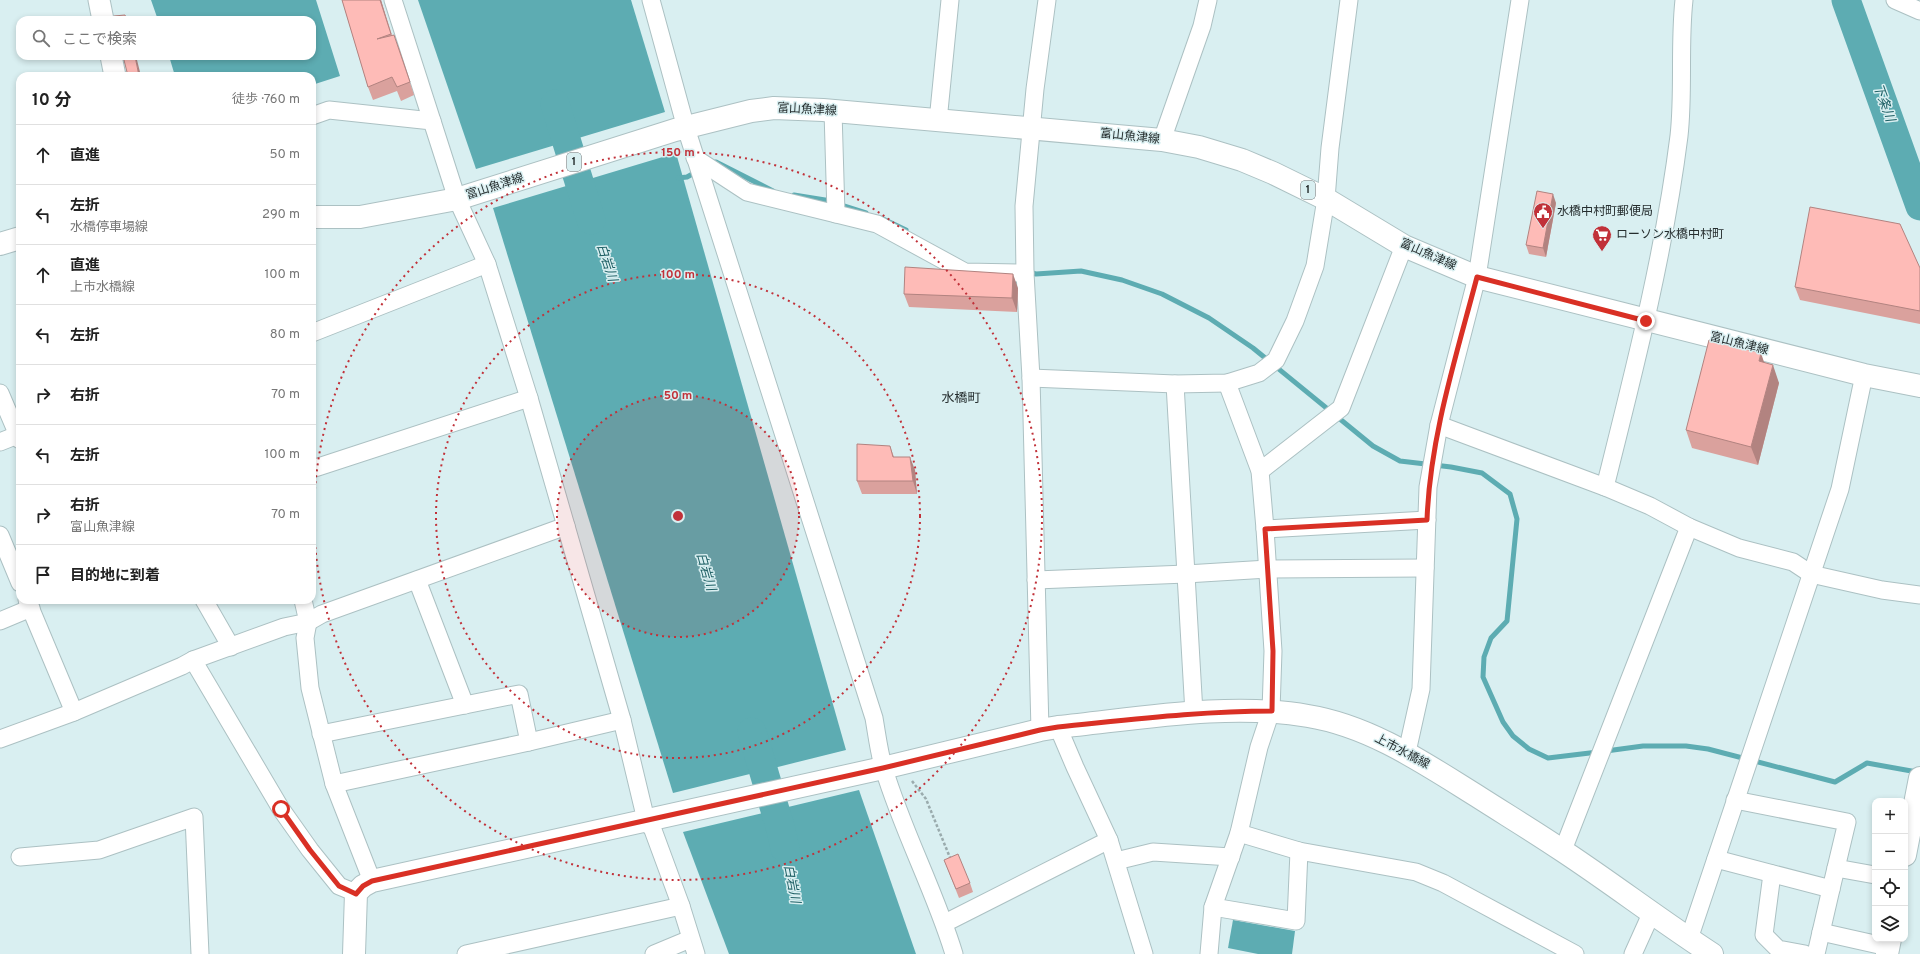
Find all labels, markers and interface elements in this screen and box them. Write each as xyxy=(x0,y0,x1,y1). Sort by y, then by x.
search box xyxy=(16,16,316,60)
icon: search xyxy=(30,27,52,49)
text: ここで検索 xyxy=(62,31,137,50)
water label: 下条川 xyxy=(1869,82,1898,126)
text: 10 分 xyxy=(32,90,71,112)
text: 徒歩 · 760 m xyxy=(232,92,300,108)
street label: 富山魚津線 xyxy=(777,100,837,120)
street label: 富山魚津線 xyxy=(1099,126,1161,148)
icon: ahead xyxy=(32,144,54,166)
text: 150 m xyxy=(661,145,695,161)
text: 直進 xyxy=(70,147,100,166)
text: 50 m xyxy=(270,147,300,163)
road number: 1 xyxy=(567,153,581,171)
street label: 富山魚津線 xyxy=(464,170,526,204)
road number: 1 xyxy=(1301,181,1315,199)
text: 左折 xyxy=(70,197,100,216)
public building icon: 水橋中村町郵便局 xyxy=(1532,201,1554,229)
icon: left xyxy=(32,204,54,226)
place label: 水橋中村町郵便局 xyxy=(1557,204,1653,220)
text: 290 m xyxy=(262,207,300,223)
text: 水橋停車場線 xyxy=(70,220,148,236)
supermarket icon: ローソン水橋中村町 xyxy=(1591,224,1613,252)
place label: ローソン水橋中村町 xyxy=(1616,227,1724,243)
street label: 富山魚津線 xyxy=(1397,235,1459,275)
water label: 白岩川 xyxy=(592,242,620,286)
text: 直進 xyxy=(70,257,100,276)
icon: ahead xyxy=(32,264,54,286)
text: 100 m xyxy=(264,267,300,283)
text: 100 m xyxy=(661,267,695,283)
text: 上市水橋線 xyxy=(70,280,135,296)
route end xyxy=(1637,312,1655,330)
icon: left xyxy=(32,324,54,346)
text: 左折 xyxy=(70,327,100,346)
text: 80 m xyxy=(270,327,300,343)
street label: 富山魚津線 xyxy=(1708,329,1770,359)
icon: right xyxy=(32,384,54,406)
text: 右折 xyxy=(70,387,100,406)
text: 70 m xyxy=(271,387,300,403)
text: 50 m xyxy=(664,388,692,404)
district label: 水橋町 xyxy=(941,391,981,407)
icon: left xyxy=(32,444,54,466)
text: 左折 xyxy=(70,447,100,466)
text: 100 m xyxy=(264,447,300,463)
text: 右折 xyxy=(70,497,100,516)
icon: right xyxy=(32,504,54,526)
text: 70 m xyxy=(271,507,300,523)
centre of rings xyxy=(671,509,685,523)
text: 富山魚津線 xyxy=(70,520,135,536)
water label: 白岩川 xyxy=(692,551,719,595)
icon: arrive xyxy=(32,564,54,586)
text: 目的地に到着 xyxy=(70,567,160,586)
street label: 上市水橋線 xyxy=(1372,731,1432,773)
map controls xyxy=(1872,798,1908,942)
button: + xyxy=(1872,798,1908,834)
route start xyxy=(272,800,290,818)
button: − xyxy=(1872,834,1908,870)
water label: 白岩川 xyxy=(779,863,803,907)
button: locate xyxy=(1872,870,1908,906)
button: layers xyxy=(1872,906,1908,942)

